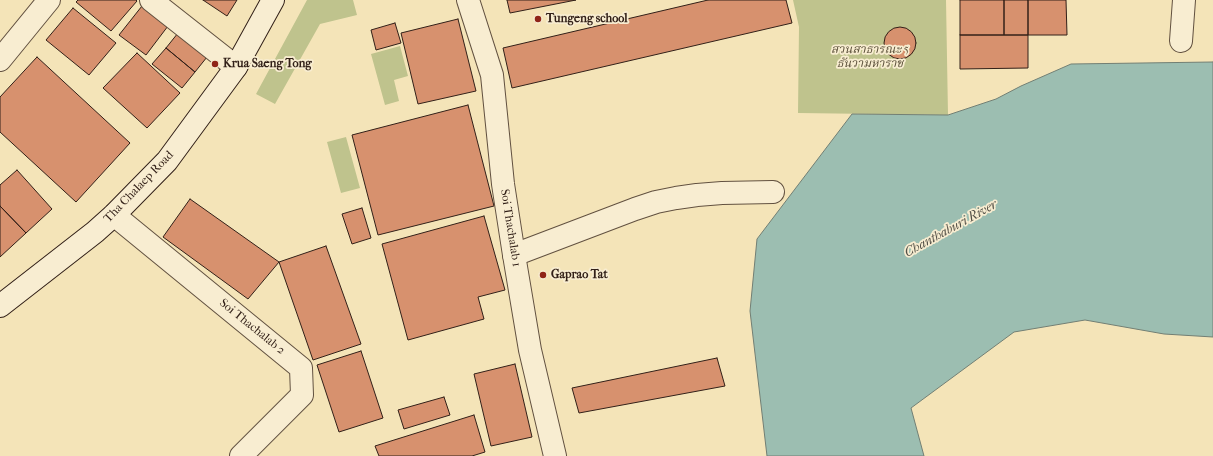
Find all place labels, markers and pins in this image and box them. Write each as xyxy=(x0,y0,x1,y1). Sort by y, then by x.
place label: Tungeng school xyxy=(546,12,628,26)
marker: Tungeng school xyxy=(533,14,543,24)
place label: Krua Saeng Tong xyxy=(223,57,312,71)
marker: Krua Saeng Tong xyxy=(210,59,220,69)
place label: Gaprao Tat xyxy=(551,268,608,282)
marker: Gaprao Tat xyxy=(538,270,548,280)

